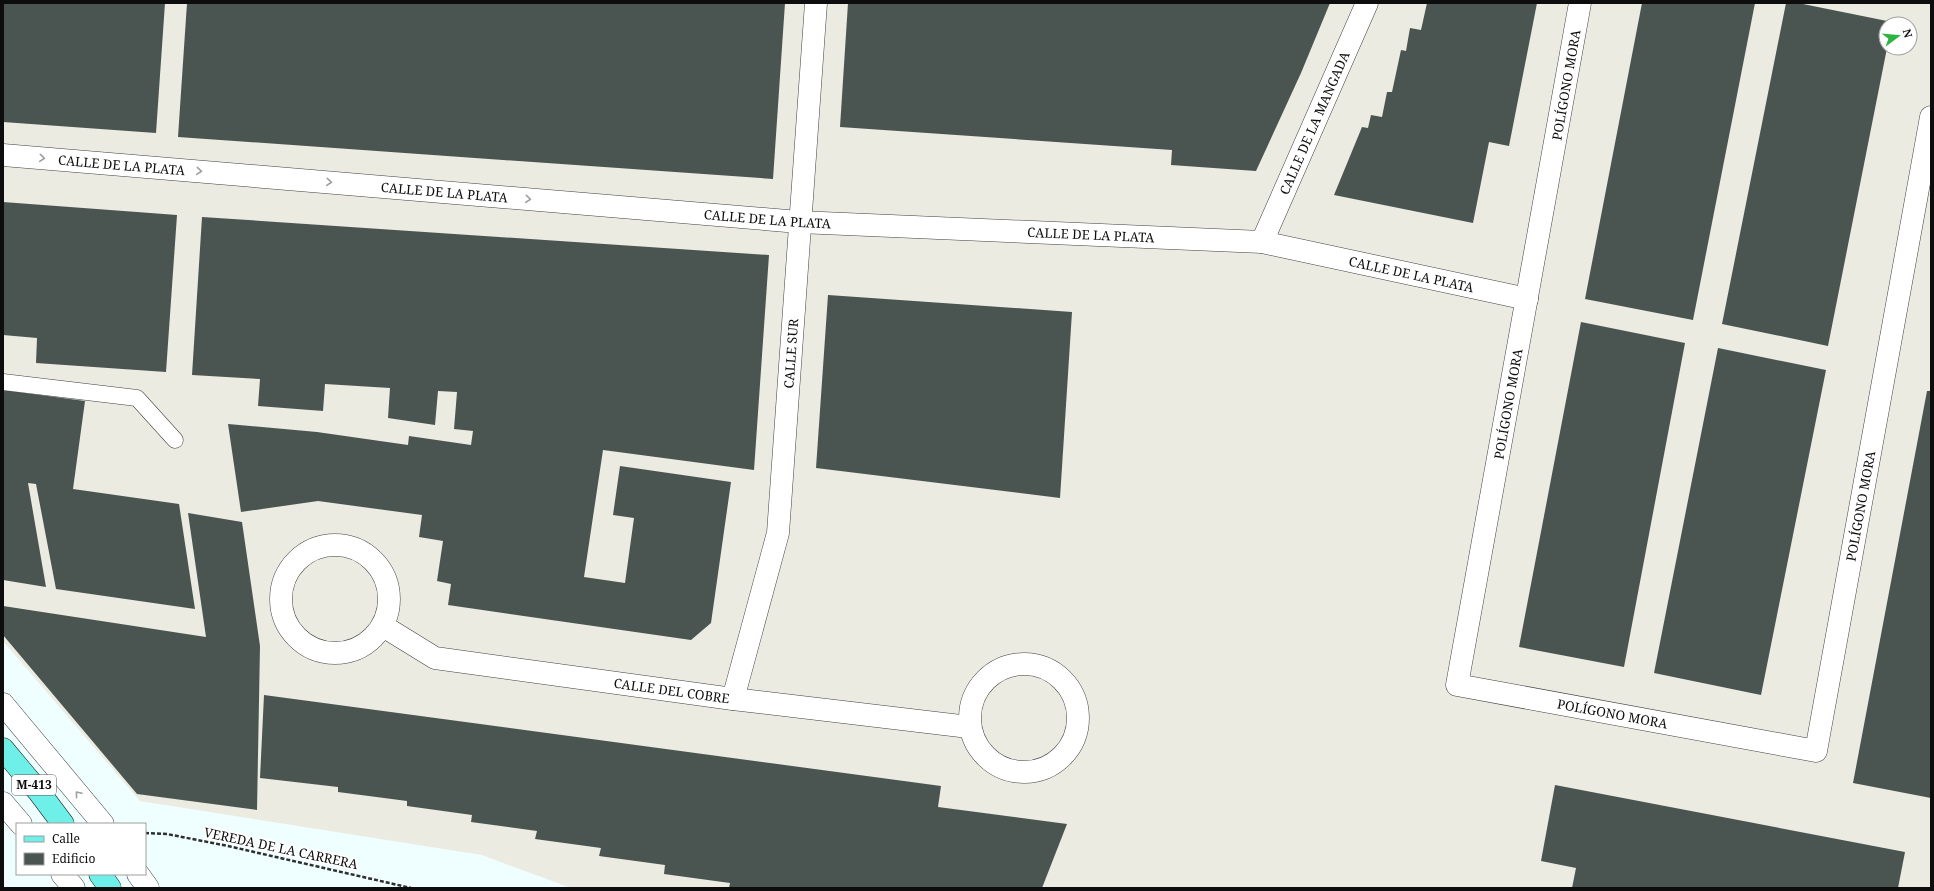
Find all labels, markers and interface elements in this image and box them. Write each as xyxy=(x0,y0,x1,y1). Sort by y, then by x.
north arrow xyxy=(1878,16,1918,56)
text: N xyxy=(1900,27,1917,40)
street label: POLÍGONO MORA xyxy=(1547,28,1585,142)
street label: CALLE DE LA MANGADA xyxy=(1275,48,1354,197)
street label: CALLE DE LA PLATA xyxy=(57,151,187,179)
one-way arrow xyxy=(39,154,45,163)
one-way arrow xyxy=(196,167,202,176)
one-way arrow xyxy=(326,178,332,187)
street label: CALLE DE LA PLATA xyxy=(380,178,509,207)
one-way arrow xyxy=(525,195,531,204)
street label: CALLE DE LA PLATA xyxy=(703,205,832,232)
street label: CALLE DE LA PLATA xyxy=(1027,223,1156,246)
street label: CALLE DE LA PLATA xyxy=(1347,252,1476,296)
street label: CALLE SUR xyxy=(779,318,802,389)
street label: POLÍGONO MORA xyxy=(1489,347,1527,461)
street label: POLÍGONO MORA xyxy=(1842,449,1879,563)
street label: CALLE DEL COBRE xyxy=(613,674,731,707)
street label: POLÍGONO MORA xyxy=(1556,695,1670,733)
road number: M-413 xyxy=(12,775,56,795)
one-way arrow xyxy=(76,791,83,799)
legend xyxy=(16,823,146,875)
street label: VEREDA DE LA CARRERA xyxy=(202,823,360,873)
text: Calle xyxy=(52,830,80,847)
text: Edificio xyxy=(52,850,95,867)

